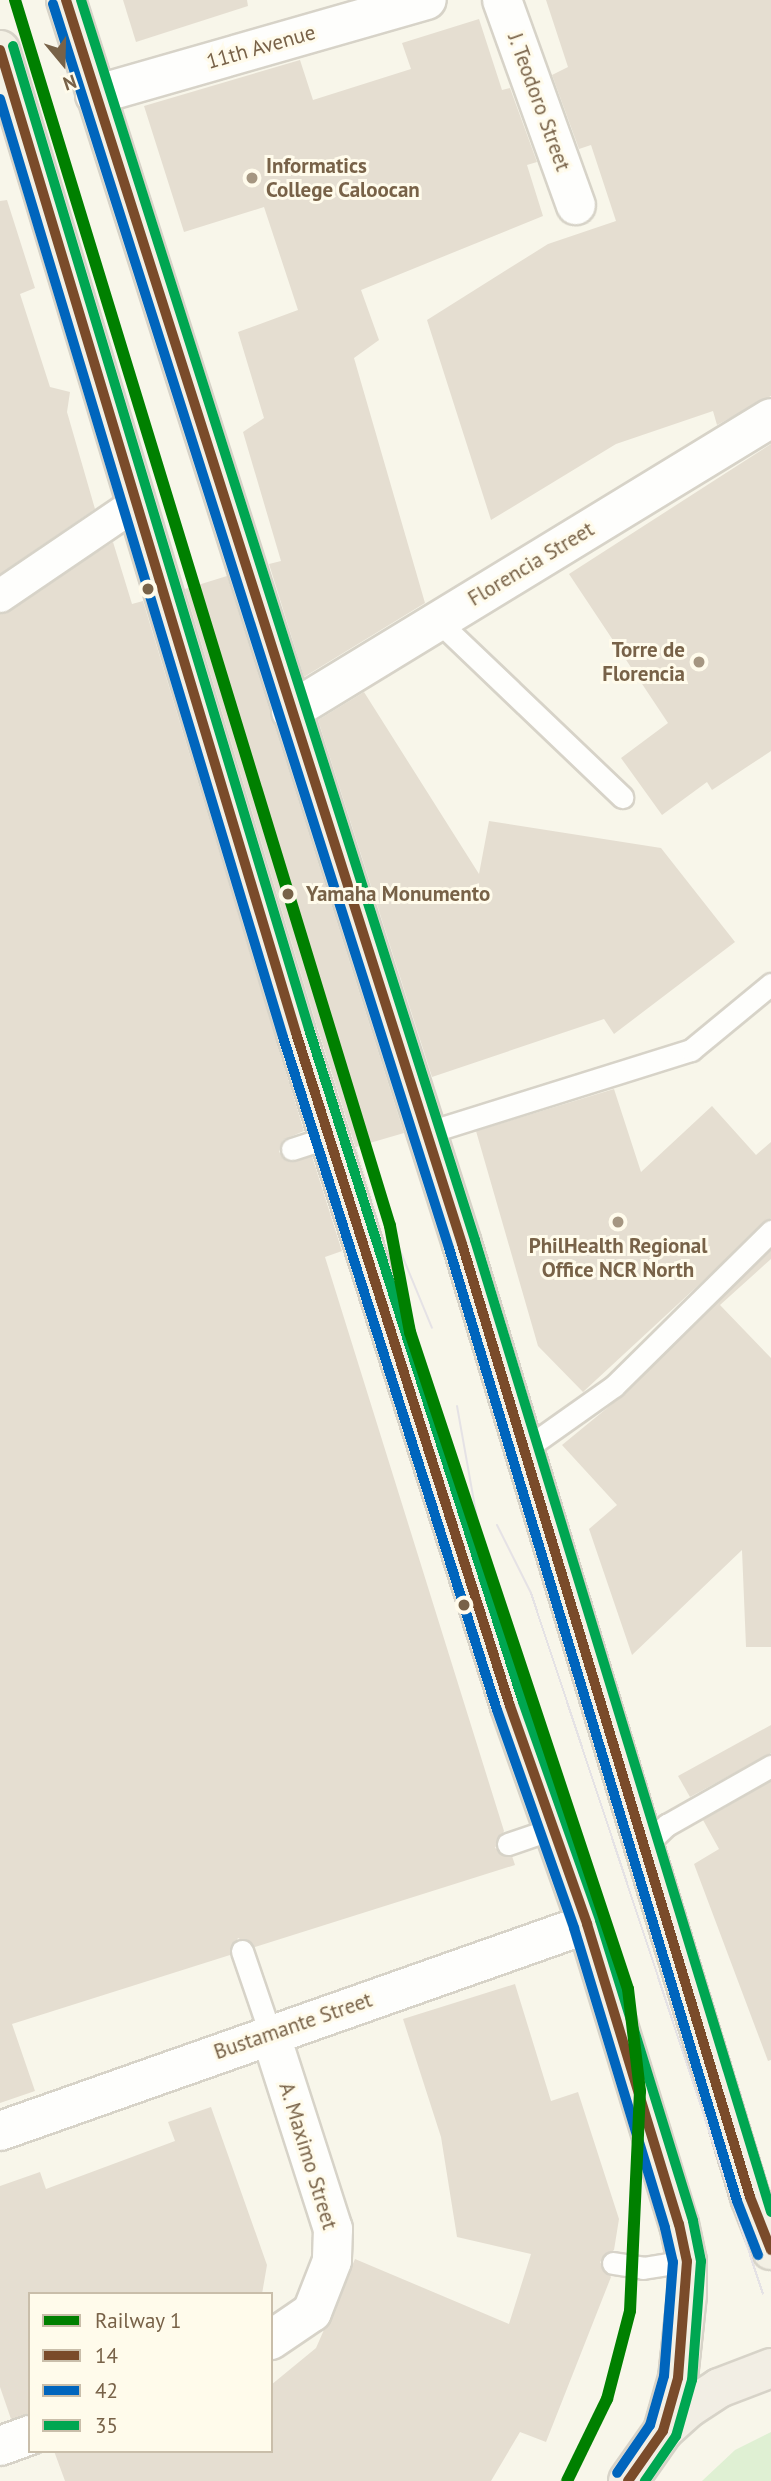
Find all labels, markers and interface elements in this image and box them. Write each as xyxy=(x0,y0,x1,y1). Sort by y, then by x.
street label: 11th Avenue xyxy=(203,19,319,75)
north arrow xyxy=(28,28,98,98)
street label: J. Teodoro Street xyxy=(502,29,576,175)
text: N xyxy=(60,69,80,96)
place label: Informatics College Caloocan xyxy=(266,153,420,203)
marker: Informatics College Caloocan xyxy=(244,170,260,186)
street label: Florencia Street xyxy=(464,517,598,611)
unlabelled marker xyxy=(141,582,155,596)
place label: Torre de Florencia xyxy=(602,637,685,687)
marker: Torre de Florencia xyxy=(691,654,707,670)
place label: Yamaha Monumento xyxy=(306,881,490,907)
marker: Yamaha Monumento xyxy=(276,882,300,906)
marker: PhilHealth Regional Office NCR North xyxy=(610,1214,626,1230)
place label: PhilHealth Regional Office NCR North xyxy=(529,1233,707,1283)
unlabelled marker xyxy=(457,1598,471,1612)
street label: Bustamante Street xyxy=(211,1987,375,2065)
street label: A. Maximo Street xyxy=(273,2079,343,2233)
legend xyxy=(28,2292,273,2453)
text: Railway 1 xyxy=(95,2307,181,2334)
text: 14 xyxy=(95,2342,118,2369)
text: 42 xyxy=(95,2377,118,2404)
text: 35 xyxy=(95,2412,118,2439)

